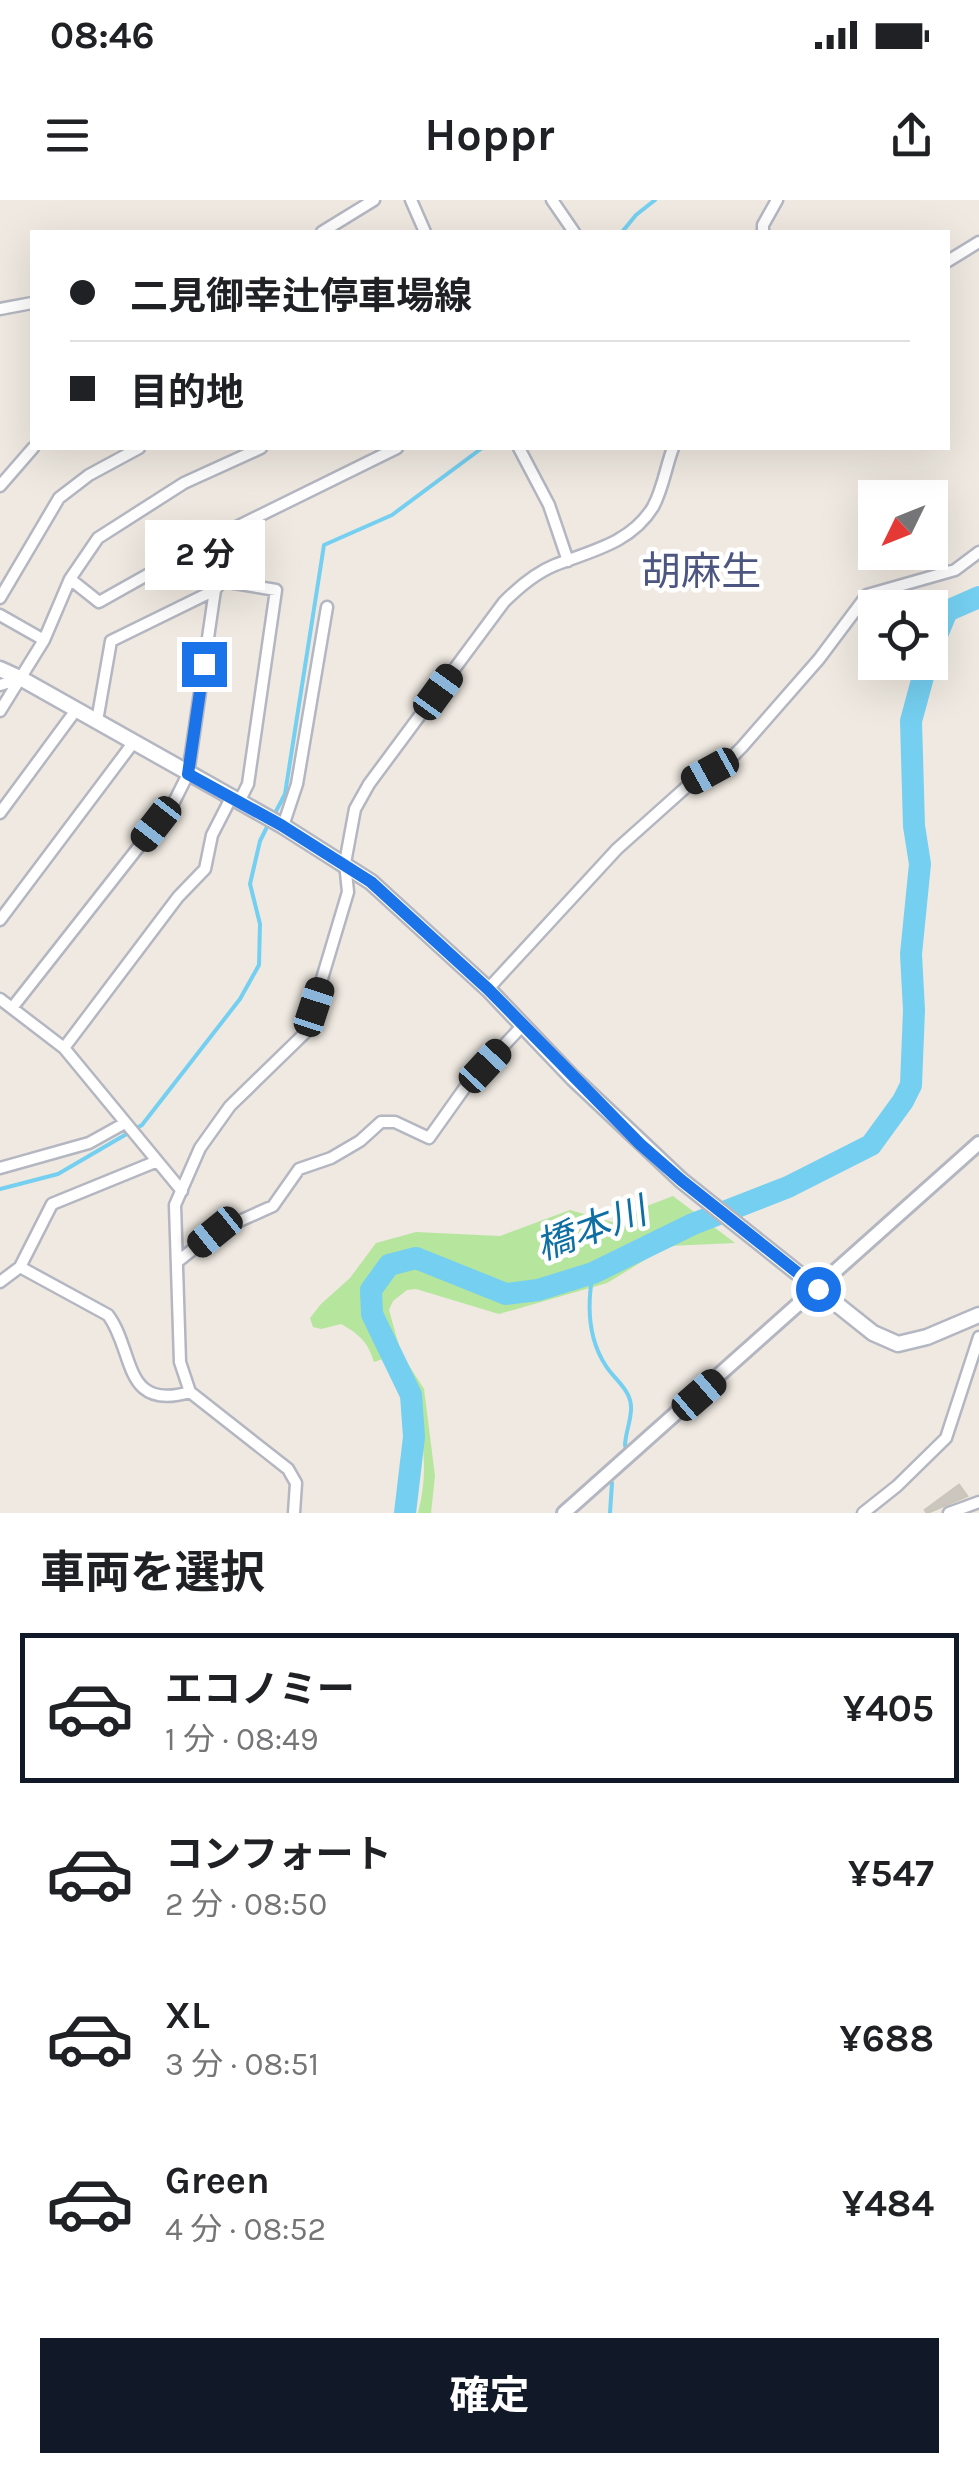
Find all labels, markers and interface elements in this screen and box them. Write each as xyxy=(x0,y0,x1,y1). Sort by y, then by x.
text: 08:46 xyxy=(50,13,155,58)
icon: menu xyxy=(40,108,95,163)
icon: share xyxy=(884,108,939,163)
text: Hoppr xyxy=(425,109,554,161)
text: 二見御幸辻停車場線 xyxy=(130,274,472,319)
text: 目的地 xyxy=(130,370,244,415)
north arrow xyxy=(858,480,948,570)
map controls xyxy=(858,480,948,680)
callout: 2 分 xyxy=(144,519,264,589)
text: 2 分 xyxy=(175,536,235,573)
district label: 胡麻生 xyxy=(641,548,761,595)
button: locate xyxy=(858,590,948,680)
route end xyxy=(182,642,227,687)
car xyxy=(408,659,468,725)
car xyxy=(676,743,744,799)
car xyxy=(126,791,186,857)
car xyxy=(290,974,338,1040)
car xyxy=(454,1034,516,1098)
water label: 橋本川 xyxy=(530,1187,656,1270)
car xyxy=(182,1201,248,1263)
route start xyxy=(796,1267,841,1312)
car xyxy=(667,1364,731,1426)
text: 車両を選択 xyxy=(40,1547,265,1599)
icon: car xyxy=(45,1663,135,1753)
text: エコノミー xyxy=(165,1667,355,1712)
text: ¥405 xyxy=(843,1686,934,1731)
text: 1 分 · 08:49 xyxy=(165,1721,319,1758)
icon: car xyxy=(45,1828,135,1918)
text: コンフォート xyxy=(165,1832,392,1877)
text: ¥547 xyxy=(848,1851,934,1896)
text: 2 分 · 08:50 xyxy=(165,1886,327,1923)
icon: car xyxy=(45,1993,135,2083)
text: XL xyxy=(165,1993,210,2038)
text: ¥688 xyxy=(840,2016,934,2061)
text: 3 分 · 08:51 xyxy=(165,2046,319,2083)
icon: car xyxy=(45,2158,135,2248)
text: Green xyxy=(165,2158,270,2203)
text: ¥484 xyxy=(842,2181,934,2226)
text: 4 分 · 08:52 xyxy=(165,2211,326,2248)
button: 確定 xyxy=(40,2338,939,2453)

